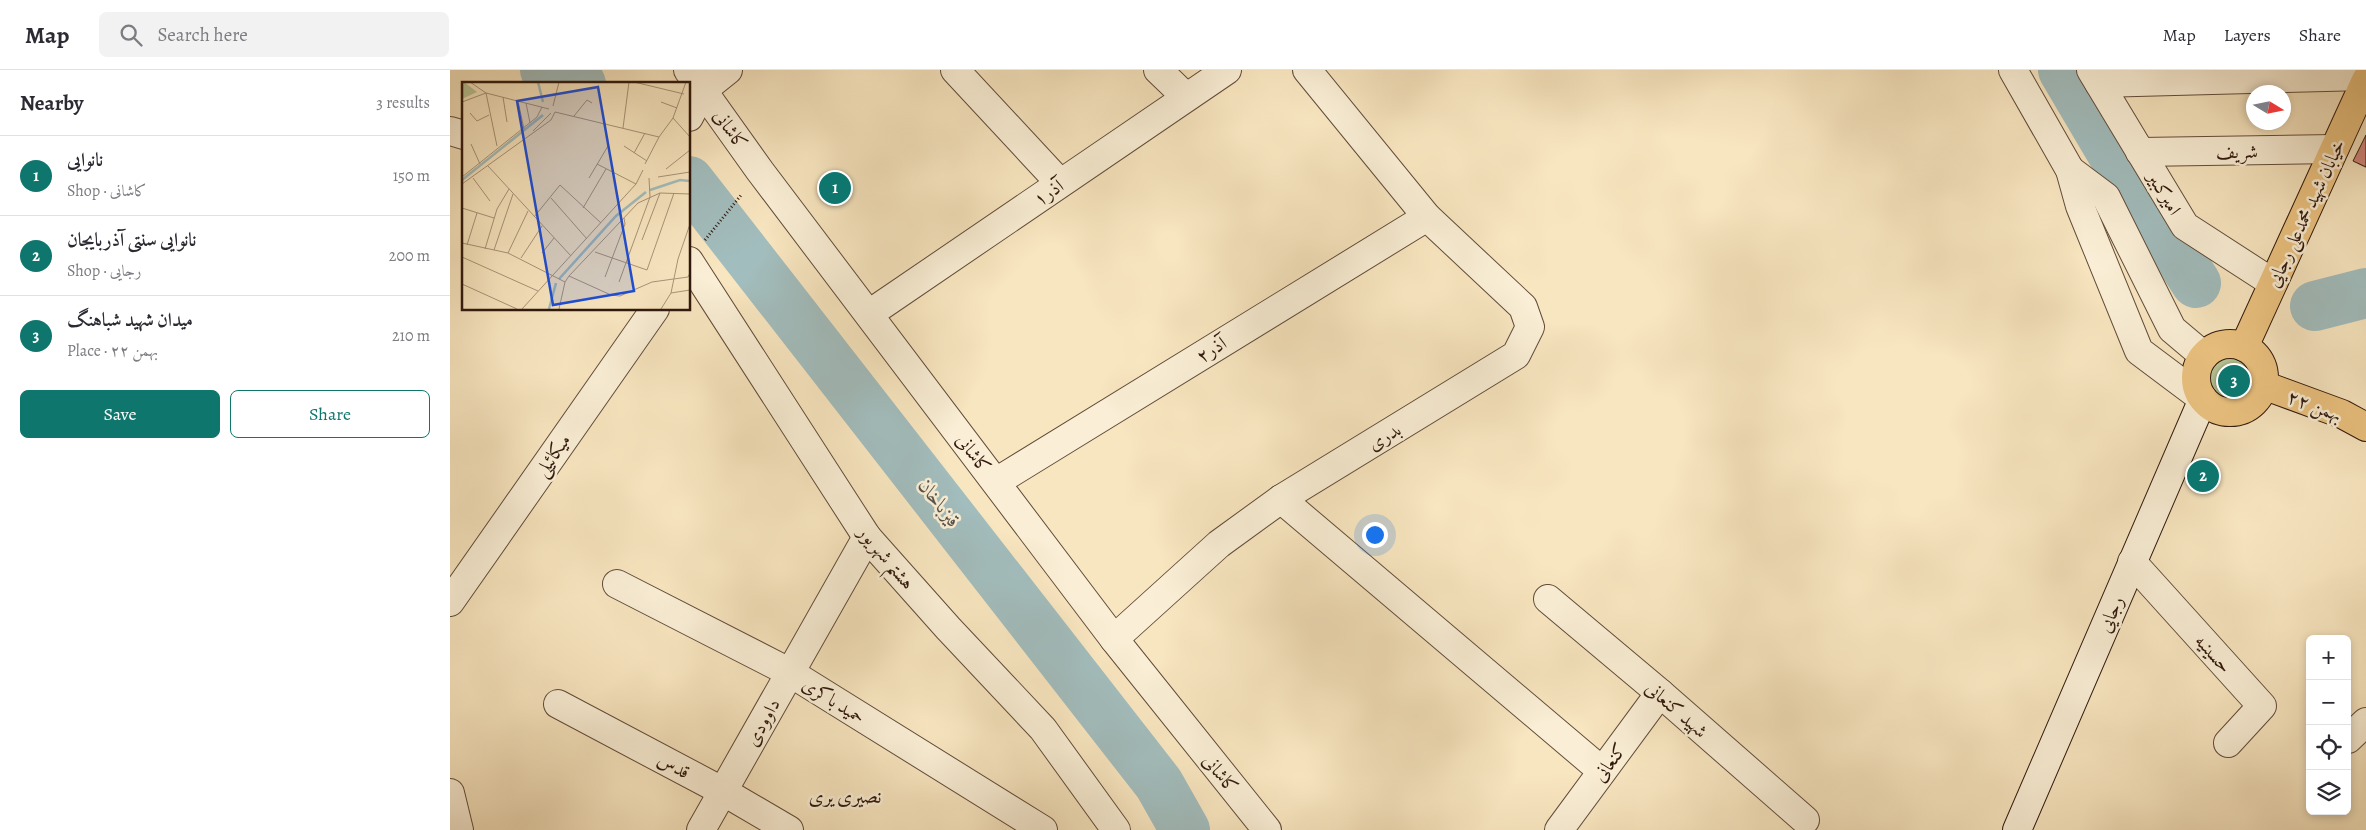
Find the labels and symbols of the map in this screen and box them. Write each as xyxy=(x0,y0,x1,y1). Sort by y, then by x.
inset map xyxy=(462,82,690,310)
north arrow xyxy=(2246,85,2291,130)
street label: کاشانی xyxy=(707,104,753,155)
street label: خیابان شهید محمدعلی رجایی xyxy=(2260,135,2353,292)
street label: شریف xyxy=(2216,139,2258,165)
street label: امیرکبیر xyxy=(2140,165,2187,220)
pin: 1 xyxy=(819,169,851,207)
street label: آذر۱ xyxy=(1028,172,1070,212)
street label: آذر۲ xyxy=(1191,330,1233,369)
pin: 3 xyxy=(2218,362,2250,400)
street label: ۲۲ بهمن xyxy=(2284,384,2346,428)
street label: بدری xyxy=(1363,417,1406,457)
street label: کاشانی xyxy=(950,428,997,479)
street label: میکائیلی xyxy=(529,429,578,483)
pin: 2 xyxy=(2187,457,2219,495)
water label: قیزباخان xyxy=(912,473,967,533)
street label: هشتم شهریور xyxy=(846,519,921,599)
your location xyxy=(1362,522,1388,548)
street label: رجایی xyxy=(2092,592,2130,637)
street label: حسینیه xyxy=(2189,628,2238,679)
street label: حمید باکری xyxy=(797,671,870,730)
street label: شهید کنعانی xyxy=(1640,675,1713,744)
street label: داوودی xyxy=(739,694,787,751)
street label: کنعانی xyxy=(1587,738,1633,787)
street label: قدس xyxy=(653,747,694,785)
street label: کاشانی xyxy=(1196,748,1244,799)
district label: نصیری یری xyxy=(808,783,882,810)

